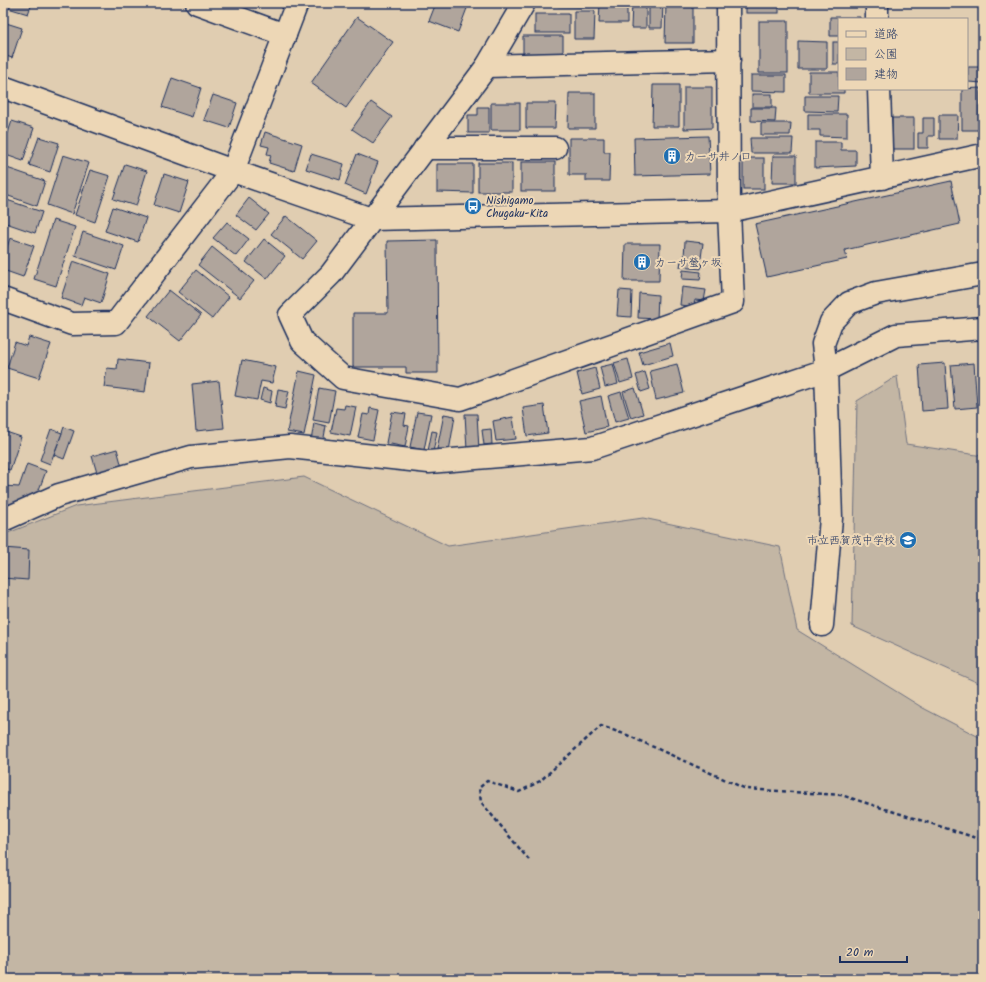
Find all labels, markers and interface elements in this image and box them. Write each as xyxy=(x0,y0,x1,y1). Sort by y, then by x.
legend xyxy=(838,18,968,90)
text: 道路 xyxy=(874,25,898,44)
text: 公園 xyxy=(874,45,898,64)
text: 建物 xyxy=(874,65,898,84)
building icon: カーサ井ノ口 xyxy=(662,146,682,166)
place label: カーサ井ノ口 xyxy=(685,148,751,166)
place label: Nishigamo Chugaku-Kita xyxy=(486,192,548,223)
bus stop icon: Nishigamo Chugaku-Kita xyxy=(463,196,483,216)
building icon: カーサ螢ヶ坂 xyxy=(632,252,652,272)
place label: カーサ螢ヶ坂 xyxy=(655,254,721,272)
school or university icon: 市立西賀茂中学校 xyxy=(898,530,918,550)
place label: 市立西賀茂中学校 xyxy=(807,532,895,550)
scale bar xyxy=(840,938,907,964)
text: 20 m xyxy=(846,943,874,962)

